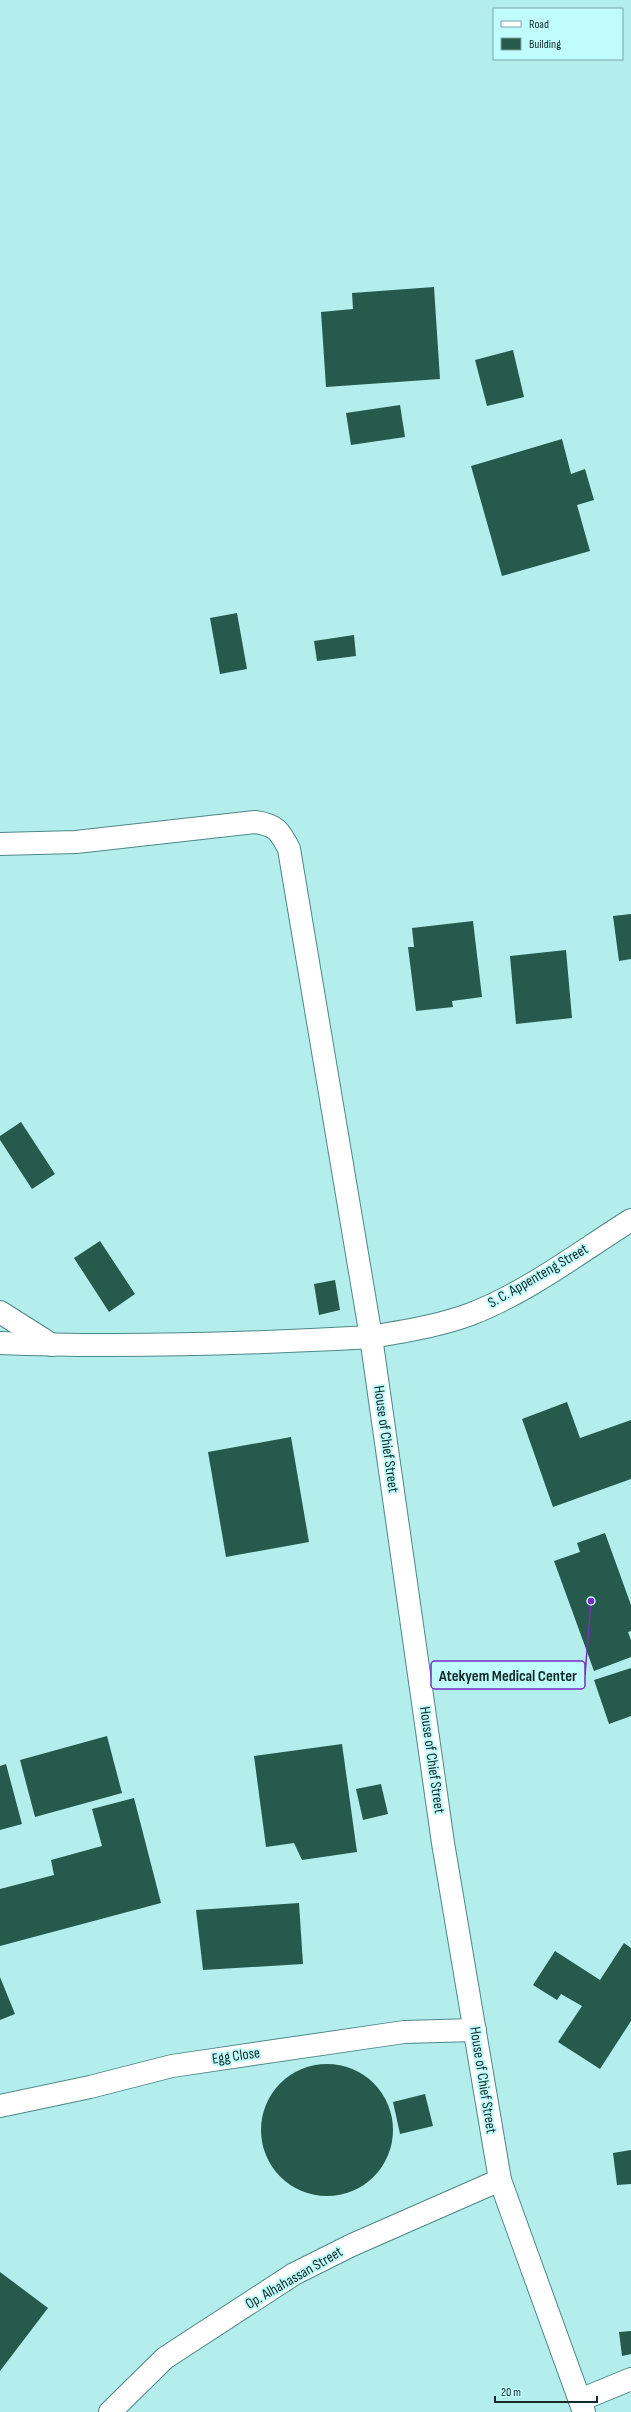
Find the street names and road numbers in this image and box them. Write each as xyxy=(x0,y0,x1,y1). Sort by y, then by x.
street label: S. C. Appenteng Street xyxy=(484,1239,592,1312)
street label: House of Chief Street xyxy=(369,1384,403,1494)
street label: House of Chief Street xyxy=(415,1705,449,1815)
street label: House of Chief Street xyxy=(465,2025,501,2135)
street label: Egg Close xyxy=(211,2043,261,2069)
street label: Op. Alhahassan Street xyxy=(242,2242,346,2314)

